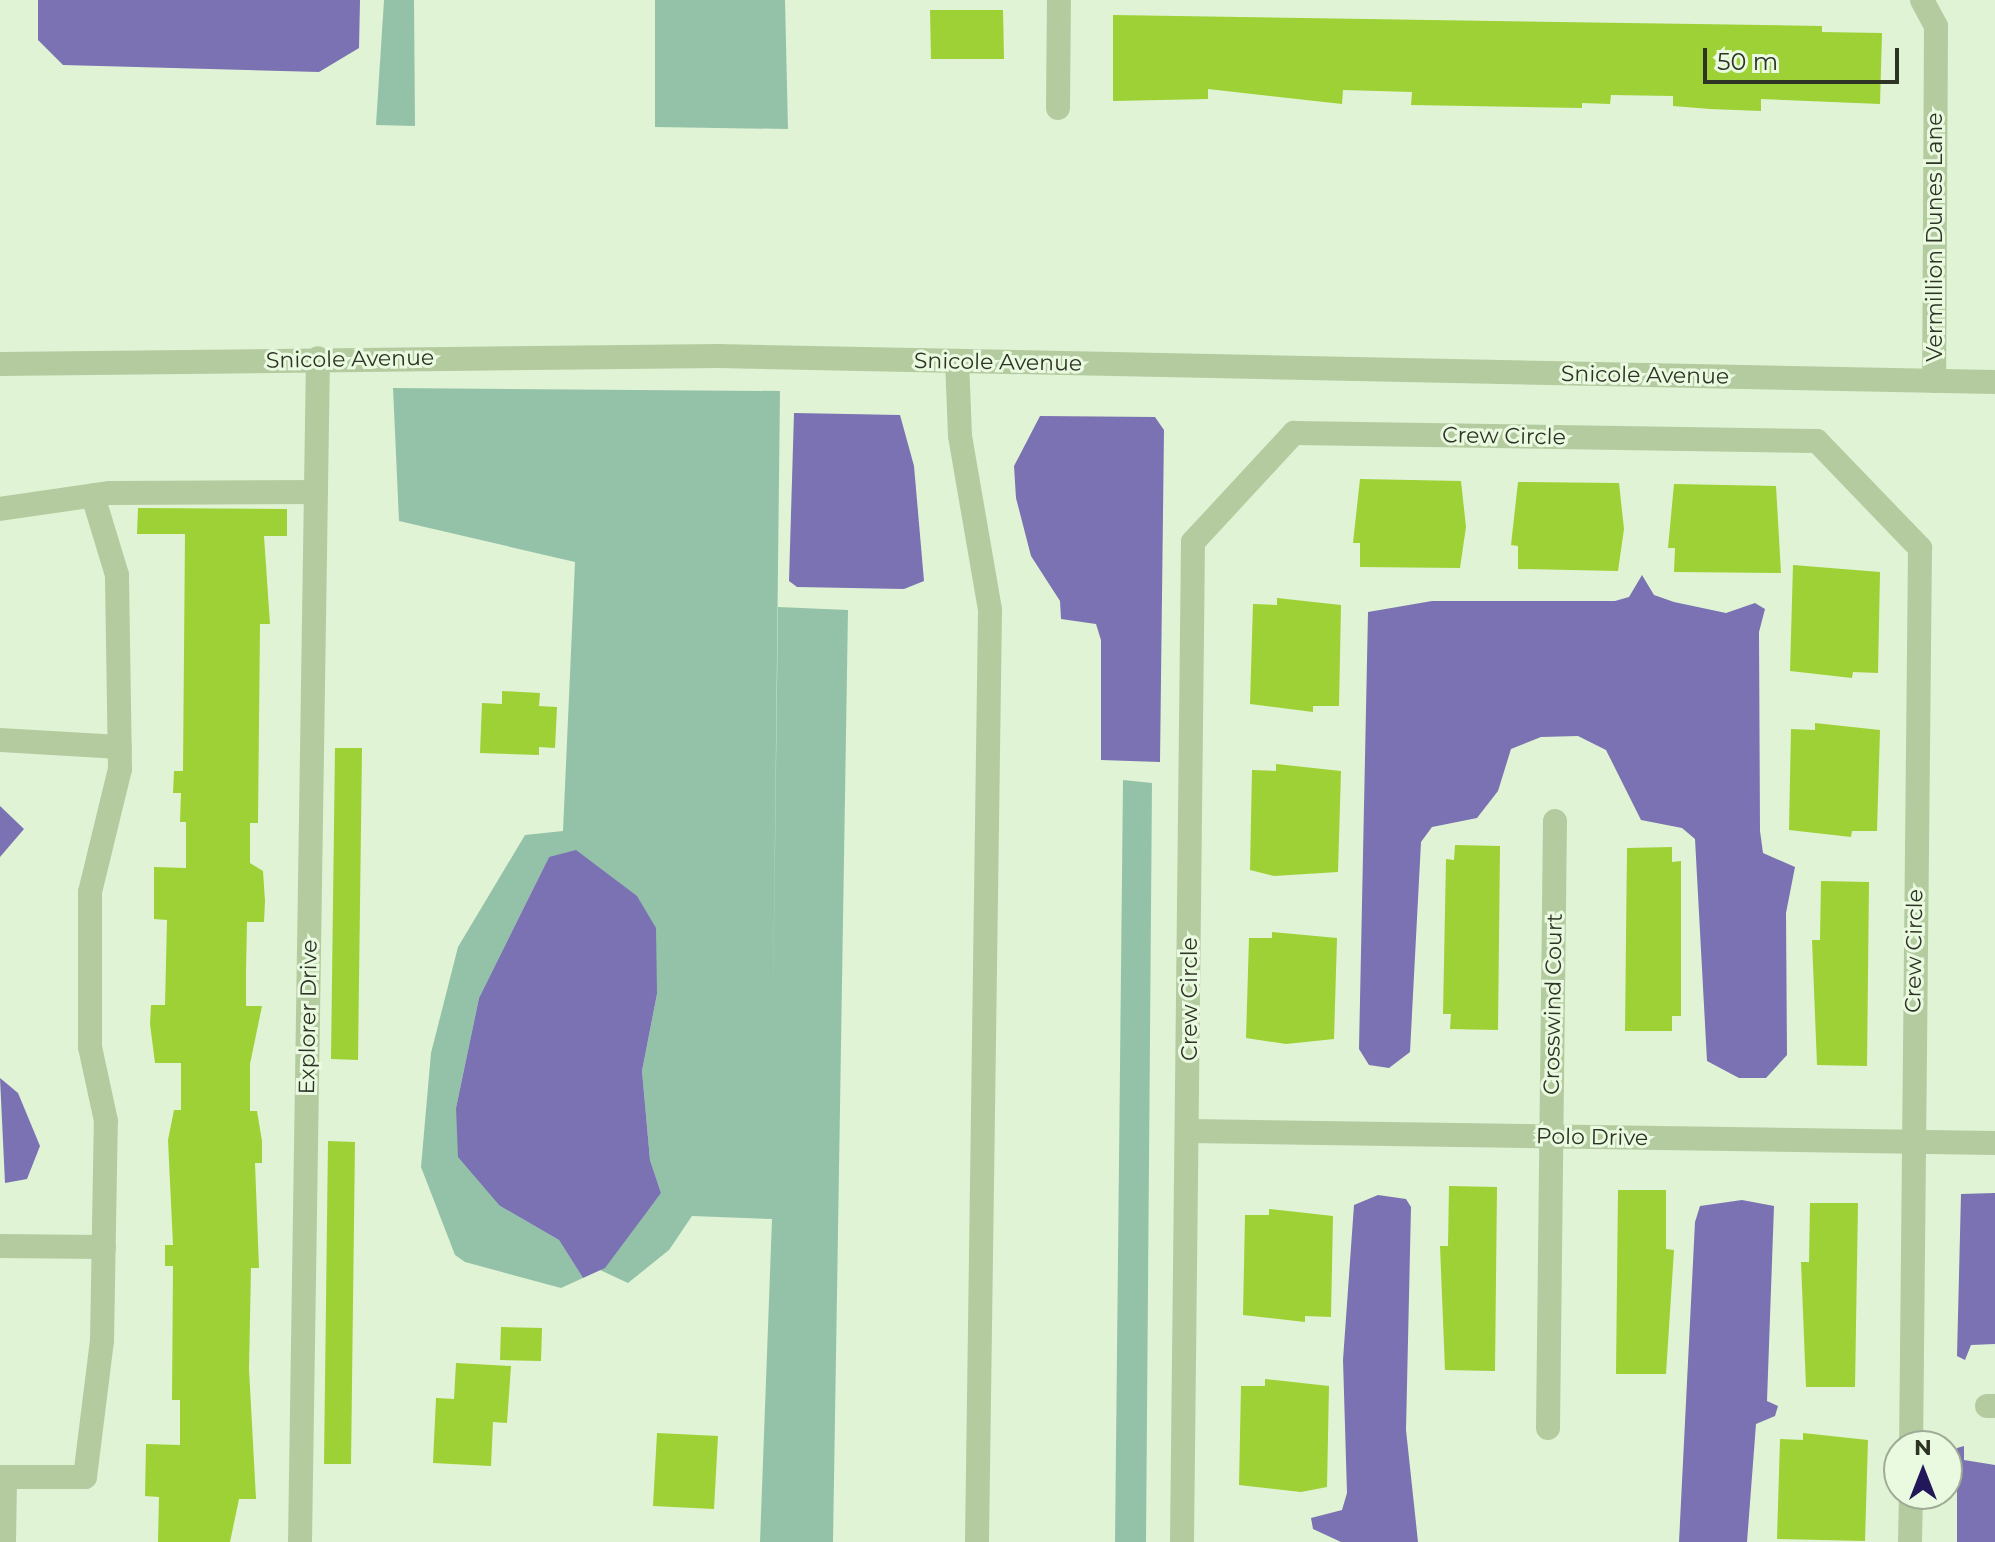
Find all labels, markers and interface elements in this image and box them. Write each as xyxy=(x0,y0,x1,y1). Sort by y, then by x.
scale bar xyxy=(1707,32,1903,82)
text: 50 m xyxy=(1717,47,1778,76)
street label: Vermillion Dunes Lane xyxy=(1922,112,1948,362)
street label: Snicole Avenue xyxy=(266,344,434,374)
street label: Snicole Avenue xyxy=(914,347,1082,377)
street label: Snicole Avenue xyxy=(1561,360,1729,390)
street label: Crew Circle xyxy=(1442,422,1566,450)
street label: Crew Circle xyxy=(1900,889,1928,1013)
street label: Crosswind Court xyxy=(1538,913,1568,1095)
street label: Crew Circle xyxy=(1177,937,1203,1061)
street label: Explorer Drive xyxy=(293,939,323,1095)
street label: Polo Drive xyxy=(1536,1123,1648,1151)
north arrow xyxy=(1883,1430,1963,1510)
text: N xyxy=(1914,1434,1932,1461)

